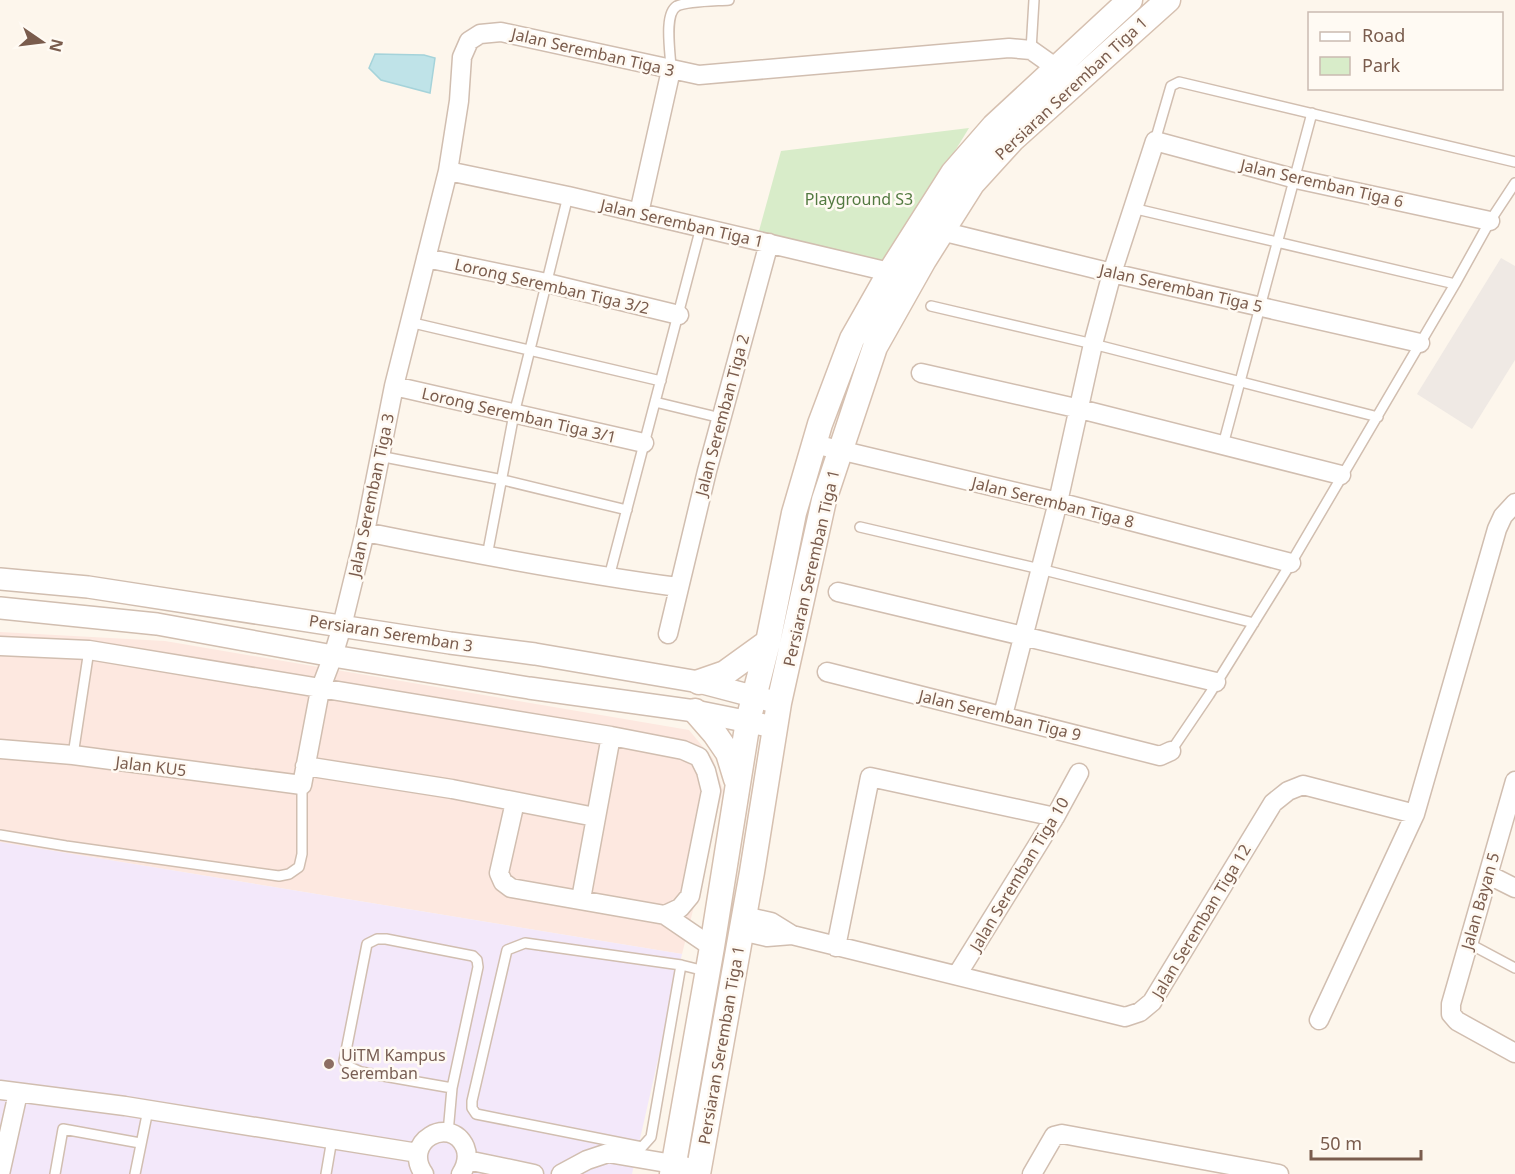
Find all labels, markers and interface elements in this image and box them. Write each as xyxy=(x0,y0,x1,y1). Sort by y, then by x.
street label: Persiaran Seremban Tiga 1 xyxy=(990,11,1152,165)
north arrow xyxy=(12,12,72,72)
legend xyxy=(1308,12,1503,90)
street label: Jalan Seremban Tiga 3 xyxy=(507,22,677,81)
text: Road xyxy=(1362,23,1405,47)
text: N xyxy=(44,37,69,55)
text: Park xyxy=(1362,53,1400,77)
street label: Jalan Seremban Tiga 6 xyxy=(1236,153,1406,212)
park label: Playground S3 xyxy=(805,188,913,210)
street label: Jalan Seremban Tiga 1 xyxy=(596,193,766,252)
street label: Lorong Seremban Tiga 3/2 xyxy=(453,253,651,319)
street label: Jalan Seremban Tiga 5 xyxy=(1095,258,1265,317)
street label: Jalan Seremban Tiga 2 xyxy=(689,332,754,500)
street label: Lorong Seremban Tiga 3/1 xyxy=(420,382,618,448)
street label: Jalan Seremban Tiga 3 xyxy=(343,411,399,581)
street label: Persiaran Seremban Tiga 1 xyxy=(778,467,844,669)
street label: Jalan Seremban Tiga 8 xyxy=(968,471,1136,533)
street label: Persiaran Seremban 3 xyxy=(308,609,474,657)
street label: Jalan Seremban Tiga 9 xyxy=(915,684,1083,746)
street label: Jalan KU5 xyxy=(112,750,188,781)
street label: Jalan Seremban Tiga 10 xyxy=(963,793,1074,957)
street label: Jalan Seremban Tiga 12 xyxy=(1145,840,1256,1004)
street label: Jalan Bayan 5 xyxy=(1455,850,1504,954)
street label: Persiaran Seremban Tiga 1 xyxy=(693,944,749,1146)
place label: UiTM Kampus Seremban xyxy=(341,1044,446,1084)
marker: UiTM Kampus Seremban xyxy=(322,1057,336,1071)
scale bar xyxy=(1311,1123,1420,1161)
text: 50 m xyxy=(1320,1131,1362,1155)

